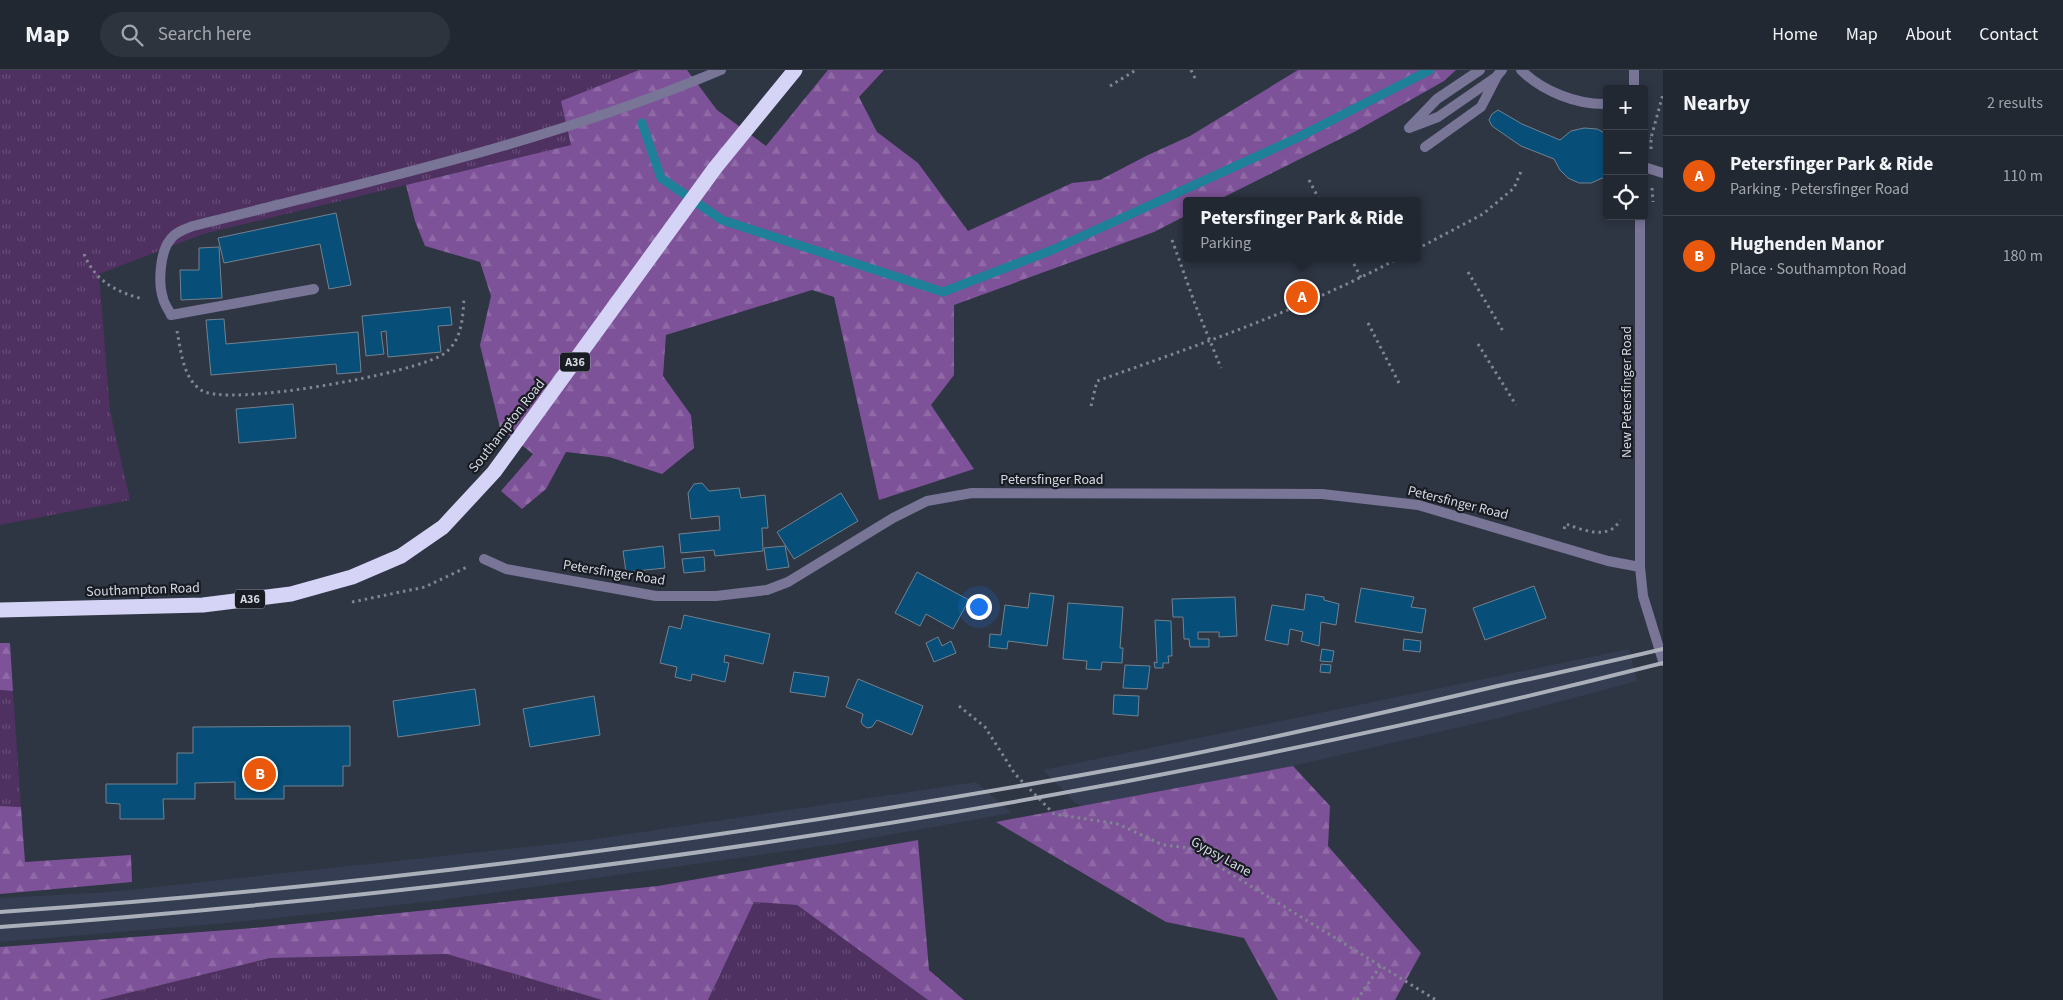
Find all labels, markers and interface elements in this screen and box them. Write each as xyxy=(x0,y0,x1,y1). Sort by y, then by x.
search box xyxy=(100,12,450,57)
text: Map xyxy=(25,17,70,52)
icon: search xyxy=(118,21,146,49)
text: Search here xyxy=(158,21,251,48)
text: Home xyxy=(1772,22,1818,47)
text: Map xyxy=(1846,22,1878,47)
text: About xyxy=(1906,22,1951,47)
text: Contact xyxy=(1979,22,2038,47)
map controls xyxy=(1603,85,1648,220)
button: + xyxy=(1603,85,1648,130)
text: Nearby xyxy=(1683,88,1750,118)
text: 2 results xyxy=(1987,92,2043,114)
button: − xyxy=(1603,130,1648,175)
text: Petersfinger Park & Ride xyxy=(1730,151,1933,178)
text: A xyxy=(1694,165,1704,187)
text: 110 m xyxy=(2003,165,2043,187)
button: locate xyxy=(1603,175,1648,220)
text: Parking · Petersfinger Road xyxy=(1730,178,1909,200)
popup xyxy=(1183,197,1421,262)
text: Petersfinger Park & Ride xyxy=(1200,205,1404,232)
text: Hughenden Manor xyxy=(1730,231,1884,258)
text: Parking xyxy=(1200,232,1251,254)
text: B xyxy=(1694,245,1704,267)
text: 180 m xyxy=(2003,245,2043,267)
text: Place · Southampton Road xyxy=(1730,258,1907,280)
pin: A xyxy=(1286,278,1318,316)
street label: New Petersfinger Road xyxy=(1617,326,1637,458)
road number: A36 xyxy=(560,352,590,372)
street label: Southampton Road xyxy=(464,375,550,477)
street label: Petersfinger Road xyxy=(1000,470,1104,490)
street label: Petersfinger Road xyxy=(1405,481,1511,525)
street label: Petersfinger Road xyxy=(561,555,667,591)
street label: Southampton Road xyxy=(86,578,200,602)
road number: A36 xyxy=(235,590,265,608)
your location xyxy=(966,594,992,620)
pin: B xyxy=(244,755,276,793)
street label: Gypsy Lane xyxy=(1187,832,1255,882)

